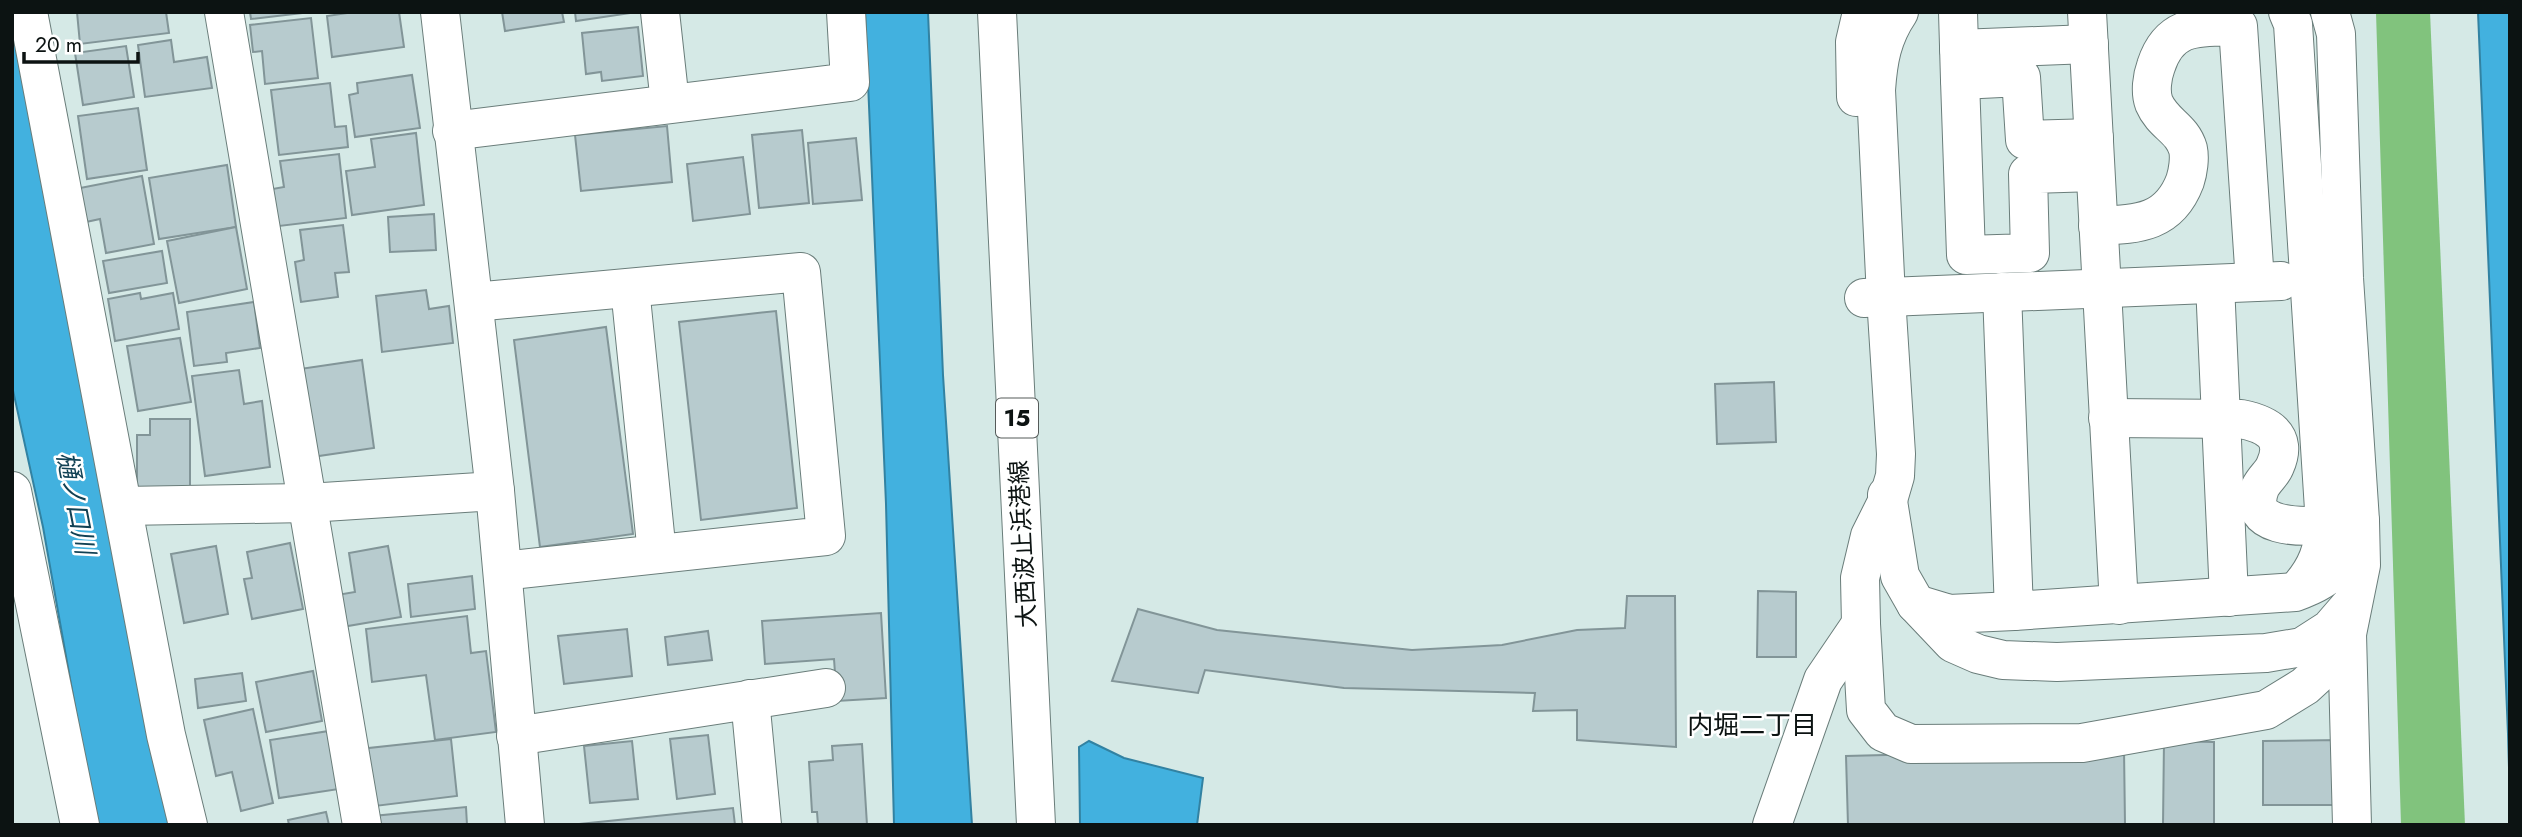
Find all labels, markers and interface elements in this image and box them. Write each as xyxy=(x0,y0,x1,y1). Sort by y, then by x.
scale bar xyxy=(24,21,138,65)
text: 20 m xyxy=(35,30,82,60)
road number: 15 xyxy=(996,398,1038,438)
water label: 樋ノ口川 xyxy=(47,448,105,561)
street label: 大西波止浜港線 xyxy=(1001,459,1044,629)
district label: 内堀二丁目 xyxy=(1687,706,1817,744)

